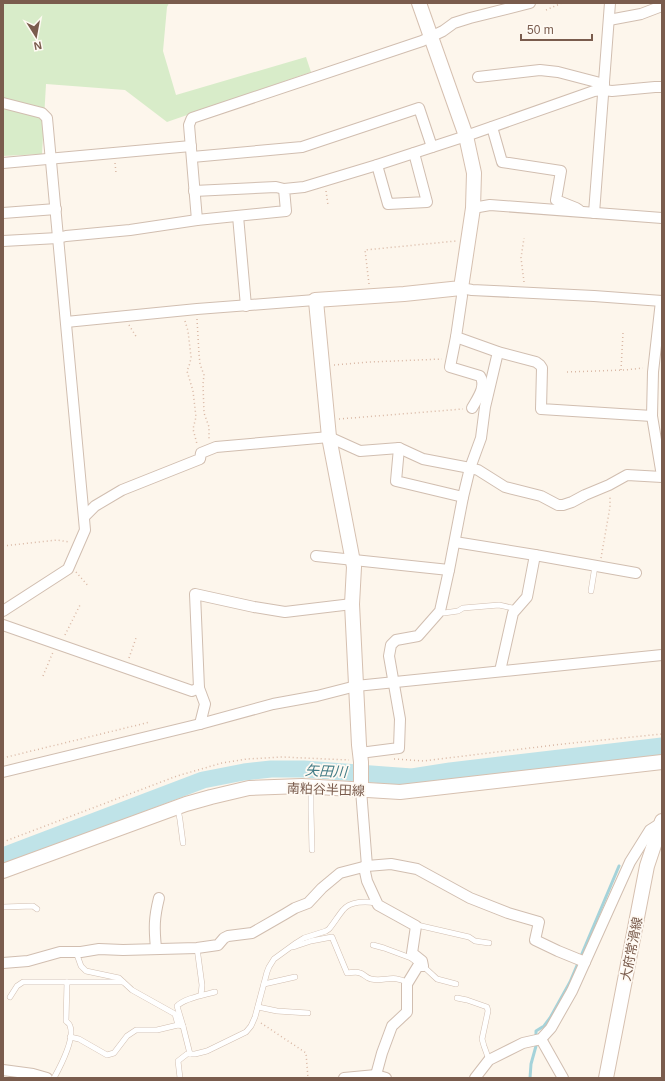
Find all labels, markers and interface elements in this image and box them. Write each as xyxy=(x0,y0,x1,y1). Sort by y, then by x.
north arrow xyxy=(16,16,56,56)
scale bar xyxy=(521,16,592,42)
text: 50 m xyxy=(527,23,554,37)
text: N xyxy=(33,39,43,52)
water label: 矢田川 xyxy=(305,762,349,780)
street label: 南粕谷半田線 xyxy=(287,781,365,798)
street label: 大府常滑線 xyxy=(618,916,645,982)

